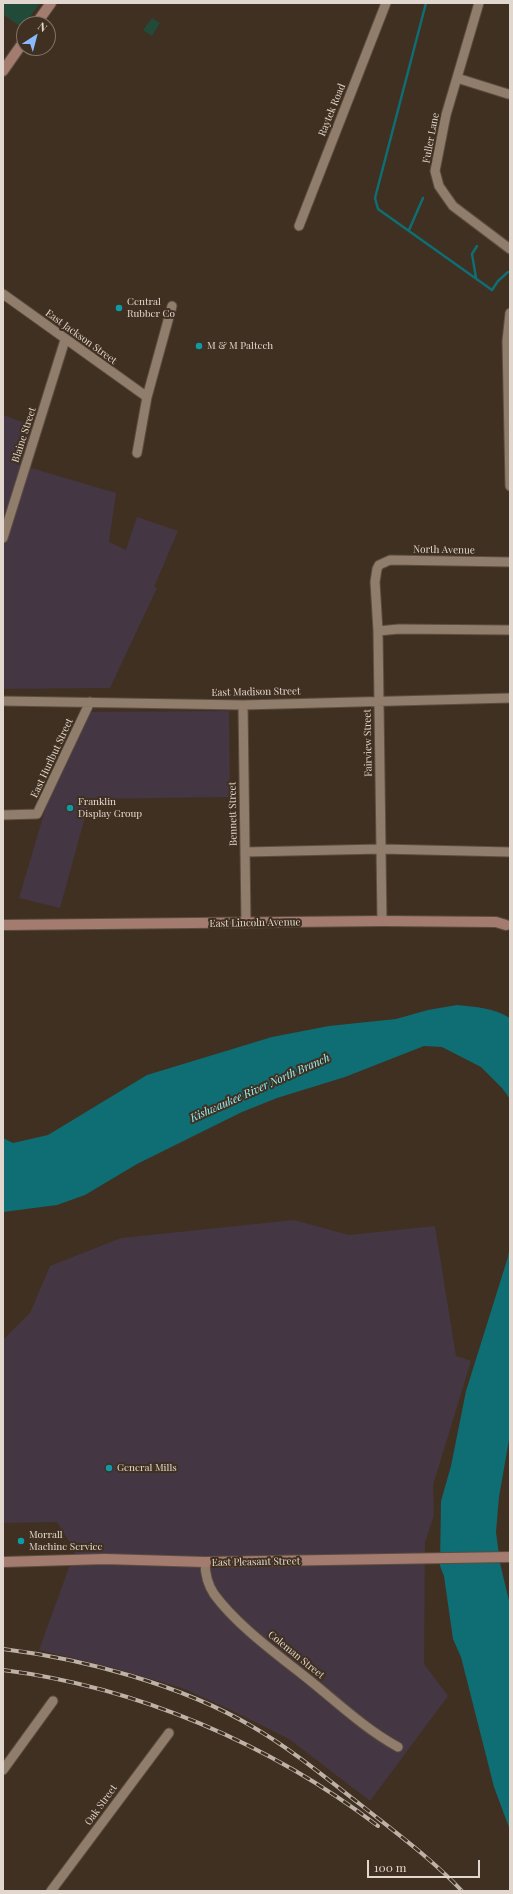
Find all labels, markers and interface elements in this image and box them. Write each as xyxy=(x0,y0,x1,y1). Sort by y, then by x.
north arrow xyxy=(16,16,56,56)
text: N xyxy=(35,18,50,35)
street label: Raytek Road xyxy=(316,82,348,138)
street label: Fuller Lane xyxy=(420,112,442,164)
place label: Central Rubber Co xyxy=(127,296,175,320)
marker: Central Rubber Co xyxy=(114,303,124,313)
street label: East Jackson Street xyxy=(43,307,119,367)
place label: M & M Paltech xyxy=(207,340,273,352)
marker: M & M Paltech xyxy=(194,341,204,351)
street label: Blaine Street xyxy=(9,406,39,464)
street label: North Avenue xyxy=(413,543,475,557)
street label: East Madison Street xyxy=(211,685,301,699)
street label: Fairview Street xyxy=(361,709,375,777)
street label: East Hurlbut Street xyxy=(28,716,76,800)
street label: Bennett Street xyxy=(226,782,240,846)
place label: Franklin Display Group xyxy=(78,796,142,820)
marker: Franklin Display Group xyxy=(65,803,75,813)
street label: East Lincoln Avenue xyxy=(209,916,301,930)
water label: Kishwaukee River North Branch xyxy=(188,1051,332,1125)
place label: General Mills xyxy=(117,1462,177,1474)
marker: General Mills xyxy=(104,1463,114,1473)
place label: Morrall Machine Service xyxy=(29,1529,102,1552)
marker: Morrall Machine Service xyxy=(16,1536,26,1546)
street label: East Pleasant Street xyxy=(212,1555,300,1569)
street label: Coleman Street xyxy=(265,1629,327,1681)
street label: Oak Street xyxy=(82,1782,120,1828)
scale bar xyxy=(369,1852,482,1878)
text: 100 m xyxy=(374,1859,406,1875)

